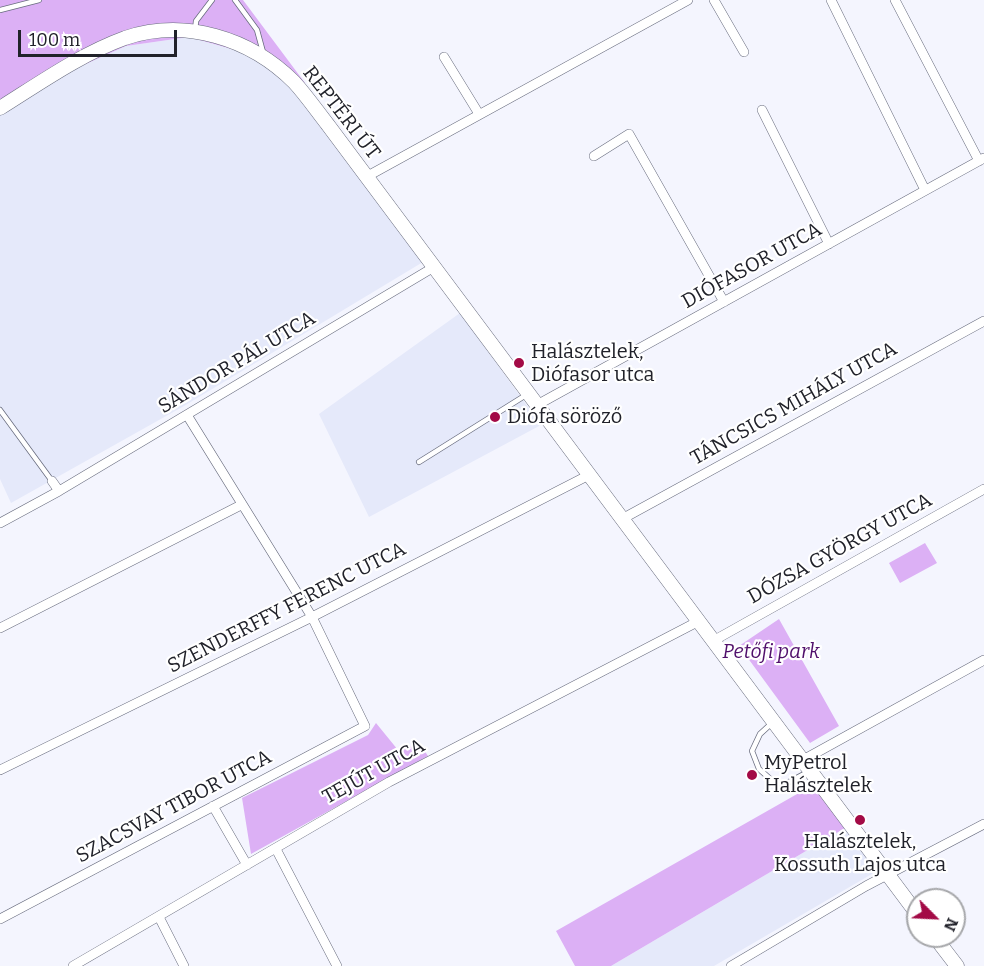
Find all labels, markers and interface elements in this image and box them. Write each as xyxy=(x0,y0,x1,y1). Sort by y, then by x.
scale bar xyxy=(21,18,180,56)
text: 100 m xyxy=(29,29,80,51)
street label: REPTÉRI ÚT xyxy=(297,62,385,164)
street label: DIÓFASOR UTCA xyxy=(678,218,826,314)
street label: SÁNDOR PÁL UTCA xyxy=(154,307,320,419)
street label: TÁNCSICS MIHÁLY UTCA xyxy=(687,337,901,471)
place label: Halásztelek, Diófasor utca xyxy=(531,340,654,387)
marker: Halásztelek, Diófasor utca xyxy=(512,356,526,370)
place label: Diófa söröző xyxy=(507,405,622,429)
marker: Diófa söröző xyxy=(488,410,502,424)
street label: DÓZSA GYÖRGY UTCA xyxy=(744,488,936,610)
street label: SZENDERFFY FERENC UTCA xyxy=(164,537,410,679)
park label: Petőfi park xyxy=(722,640,820,664)
street label: TEJÚT UTCA xyxy=(319,734,429,810)
street label: SZACSVAY TIBOR UTCA xyxy=(72,745,276,869)
place label: MyPetrol Halásztelek xyxy=(764,751,872,798)
marker: MyPetrol Halásztelek xyxy=(745,768,759,782)
marker: Halásztelek, Kossuth Lajos utca xyxy=(853,813,867,827)
place label: Halásztelek, Kossuth Lajos utca xyxy=(774,830,946,877)
north arrow xyxy=(906,888,966,948)
text: N xyxy=(940,915,962,934)

